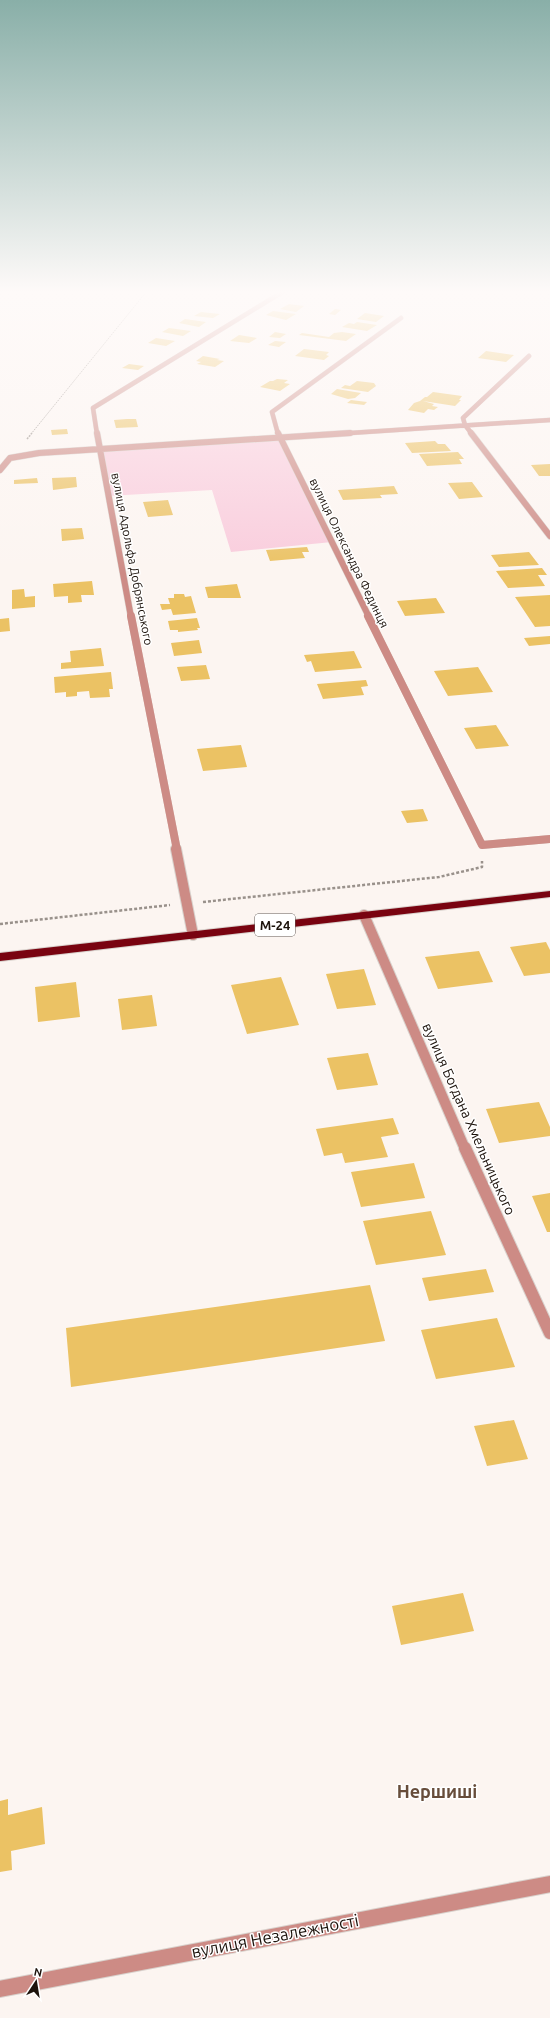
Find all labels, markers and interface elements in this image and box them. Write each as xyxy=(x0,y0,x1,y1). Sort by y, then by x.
street label: вулиця Адольфа Добрянського xyxy=(109,472,156,646)
street label: вулиця Олександра Фединця xyxy=(308,476,391,630)
road number: М-24 xyxy=(255,914,295,936)
street label: вулиця Богдана Хмельницького xyxy=(419,1021,519,1217)
district label: Нершиші xyxy=(397,1781,477,1801)
street label: вулиця Незалежності xyxy=(190,1910,360,1961)
north arrow xyxy=(16,1962,56,2002)
text: N xyxy=(33,1965,43,1979)

